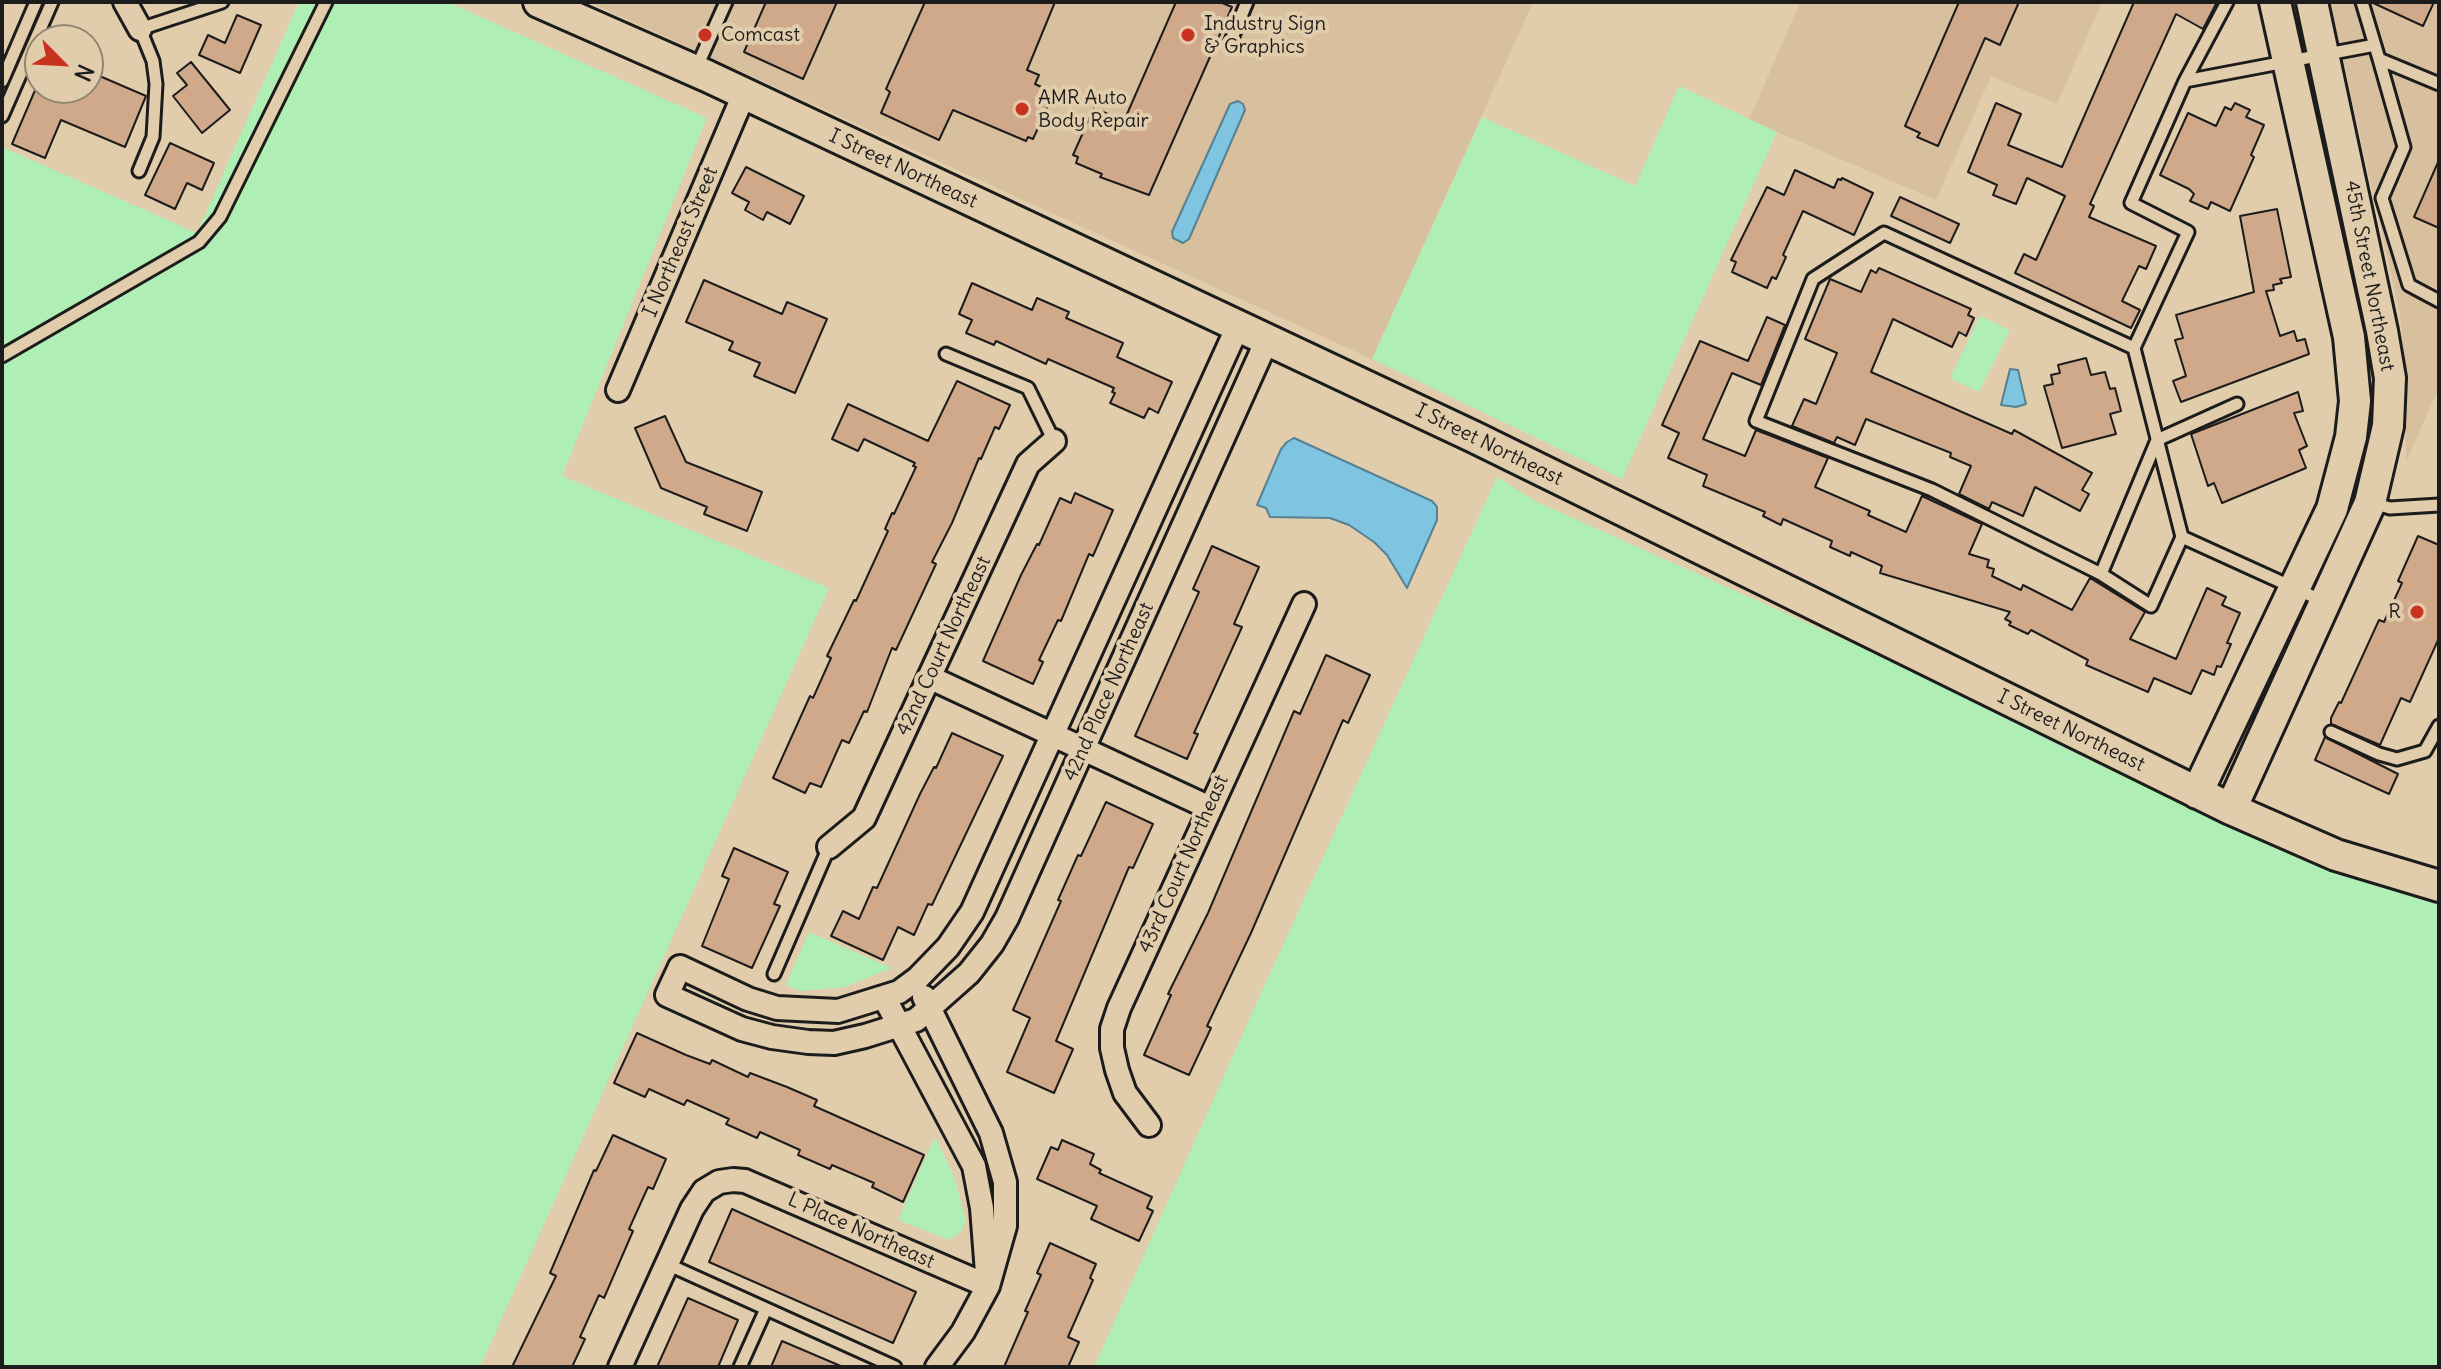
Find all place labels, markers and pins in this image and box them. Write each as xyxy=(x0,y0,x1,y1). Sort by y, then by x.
place label: Industry Sign & Graphics xyxy=(1204,12,1326,59)
place label: Comcast xyxy=(721,23,800,47)
marker: Comcast xyxy=(696,26,714,44)
marker: Industry Sign & Graphics xyxy=(1179,26,1197,44)
place label: AMR Auto Body Repair xyxy=(1038,86,1149,133)
marker: AMR Auto Body Repair xyxy=(1013,100,1031,118)
place label: R xyxy=(2388,600,2401,624)
marker: R xyxy=(2408,603,2426,621)

